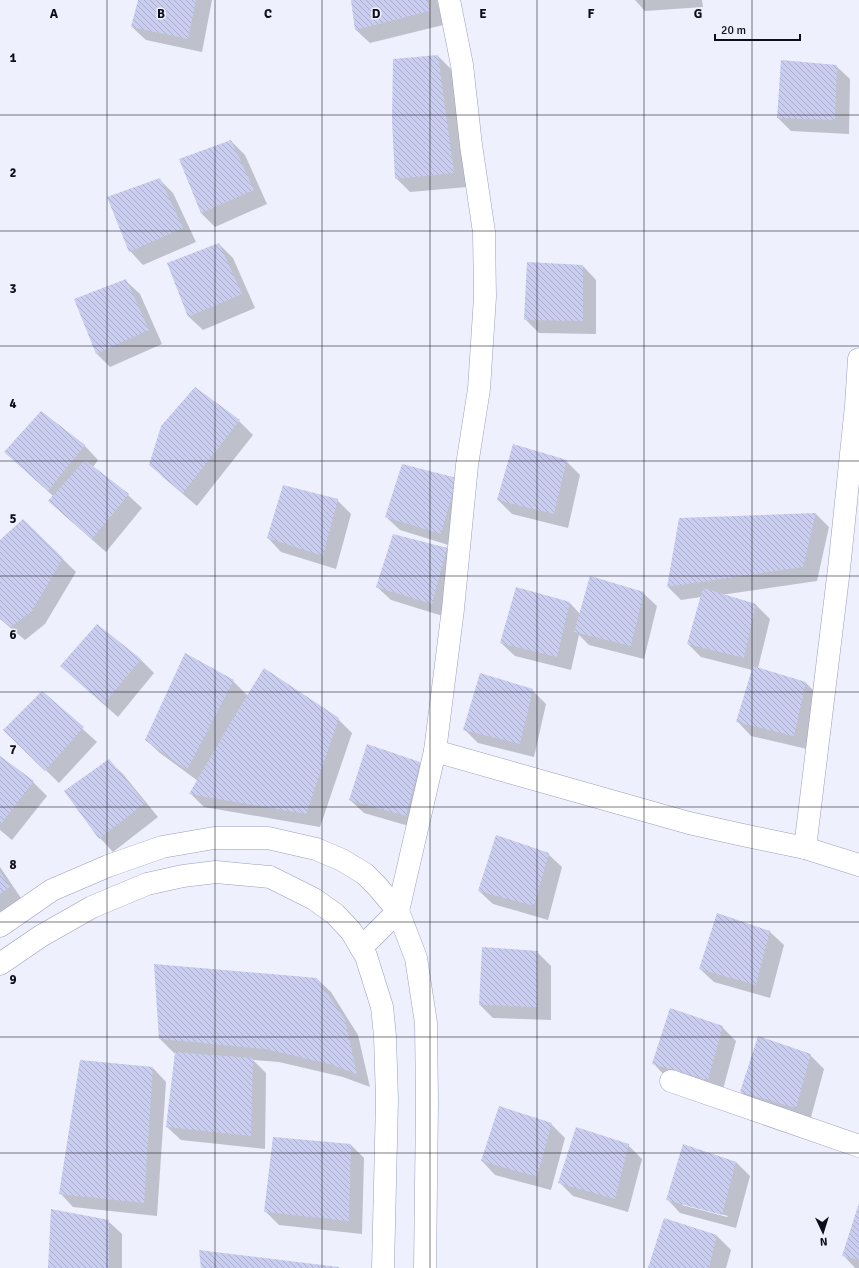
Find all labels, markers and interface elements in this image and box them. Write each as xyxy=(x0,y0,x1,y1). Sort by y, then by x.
text: A xyxy=(50,6,59,22)
text: B xyxy=(157,6,165,22)
text: C xyxy=(264,6,272,22)
text: D xyxy=(372,6,381,22)
text: E xyxy=(479,6,487,22)
text: F xyxy=(588,6,595,22)
text: G xyxy=(694,6,702,22)
scale bar xyxy=(715,16,800,42)
text: 20 m xyxy=(721,23,746,38)
text: 1 xyxy=(9,50,17,66)
text: 2 xyxy=(9,165,17,181)
text: 3 xyxy=(9,281,17,297)
text: 4 xyxy=(9,396,17,412)
text: 5 xyxy=(9,511,17,527)
text: 6 xyxy=(9,627,17,643)
text: 7 xyxy=(9,742,17,758)
text: 8 xyxy=(9,857,17,873)
text: 9 xyxy=(9,972,17,988)
north arrow xyxy=(803,1212,843,1252)
text: N xyxy=(819,1235,828,1248)

